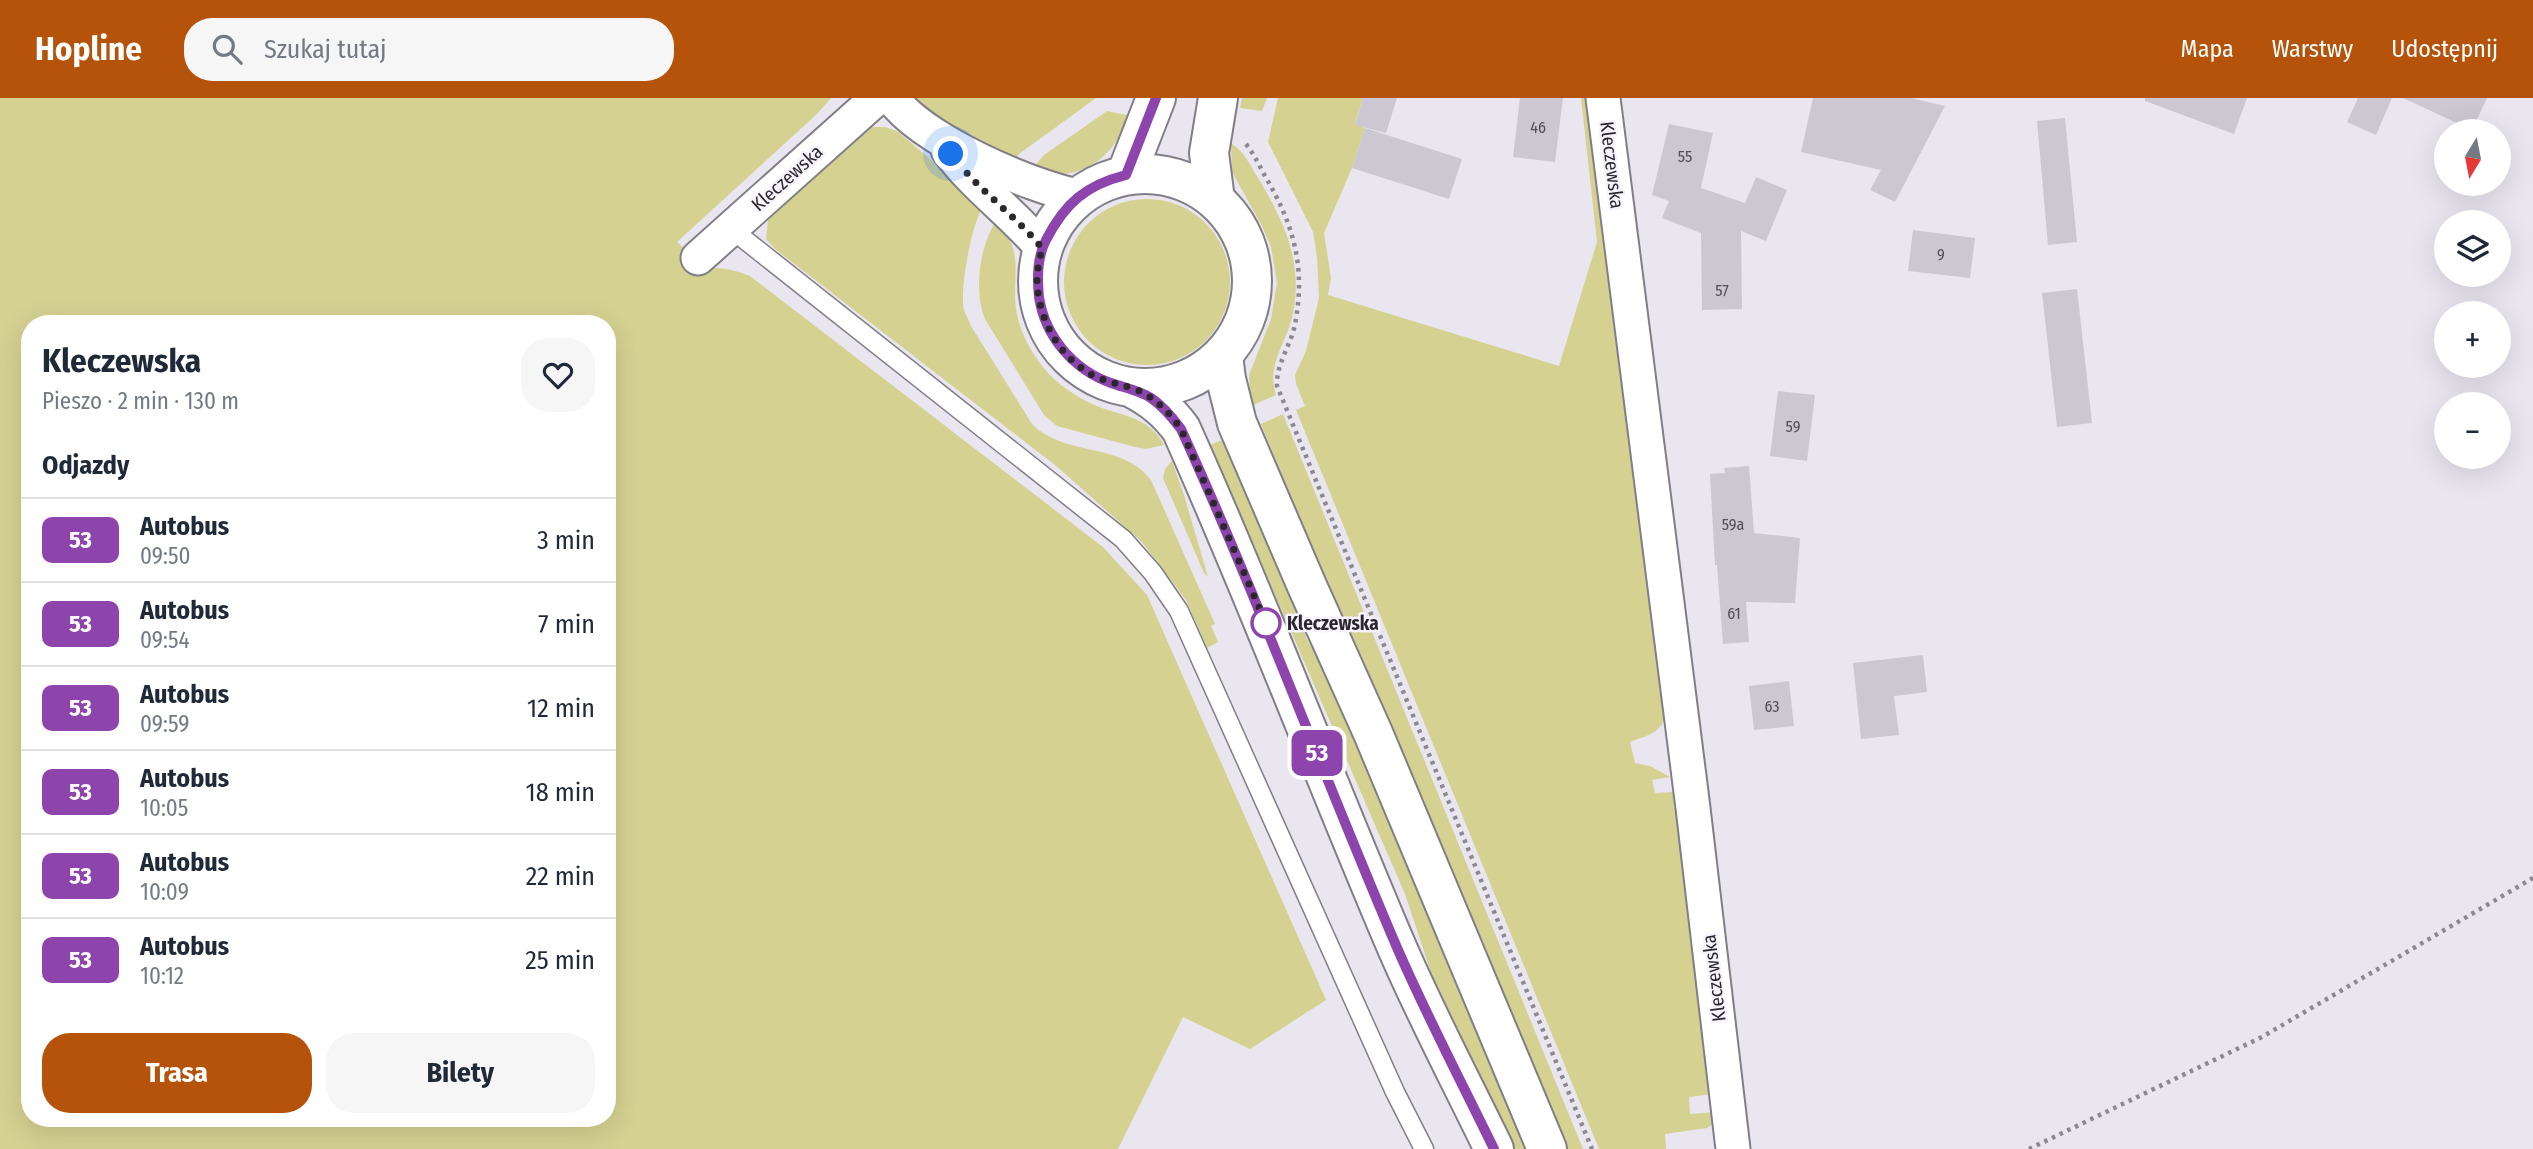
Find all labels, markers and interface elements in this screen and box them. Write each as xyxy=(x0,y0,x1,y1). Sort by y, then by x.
search box xyxy=(184,18,674,81)
text: Hopline xyxy=(35,29,142,69)
icon: search xyxy=(208,30,246,68)
text: Szukaj tutaj xyxy=(264,34,387,65)
text: Mapa xyxy=(2181,35,2234,63)
text: Warstwy xyxy=(2272,35,2353,63)
text: Udostępnij xyxy=(2391,35,2498,63)
house number: 46 xyxy=(1530,118,1546,137)
north arrow xyxy=(2434,119,2511,196)
map controls xyxy=(2434,119,2511,469)
street label: Kleczewska xyxy=(1595,120,1629,210)
your location xyxy=(933,136,968,171)
street label: Kleczewska xyxy=(747,140,827,216)
house number: 55 xyxy=(1678,147,1692,166)
button: layers xyxy=(2434,210,2511,287)
house number: 9 xyxy=(1937,245,1945,264)
house number: 57 xyxy=(1715,281,1729,300)
button: + xyxy=(2434,301,2511,378)
button: heart xyxy=(521,338,595,412)
text: Kleczewska xyxy=(42,341,201,381)
text: Pieszo · 2 min · 130 m xyxy=(42,387,239,415)
button: − xyxy=(2434,392,2511,469)
house number: 59 xyxy=(1786,417,1801,436)
text: Odjazdy xyxy=(42,450,129,481)
text: Autobus xyxy=(140,511,229,542)
house number: 59a xyxy=(1722,515,1744,534)
text: 3 min xyxy=(537,525,595,556)
text: 53 xyxy=(69,526,92,554)
text: 09:50 xyxy=(140,542,191,570)
text: Autobus xyxy=(140,595,229,626)
house number: 61 xyxy=(1727,604,1741,623)
marker: Kleczewska xyxy=(1251,608,1281,638)
text: 7 min xyxy=(538,609,595,640)
text: 53 xyxy=(69,610,92,638)
place label: Kleczewska xyxy=(1287,612,1379,635)
text: 09:54 xyxy=(140,626,190,654)
text: Autobus xyxy=(140,679,229,710)
text: 12 min xyxy=(527,693,595,724)
text: 53 xyxy=(69,694,92,722)
house number: 63 xyxy=(1764,697,1780,716)
text: 09:59 xyxy=(140,710,189,738)
line badge: 53 xyxy=(1286,730,1348,776)
text: 53 xyxy=(1306,739,1328,767)
text: Autobus xyxy=(140,763,229,794)
text: 18 min xyxy=(526,777,595,808)
text: 53 xyxy=(69,778,92,806)
text: 10:05 xyxy=(140,794,188,822)
text: Autobus xyxy=(140,847,229,878)
text: 22 min xyxy=(526,861,595,892)
text: 53 xyxy=(69,862,92,890)
text: 10:09 xyxy=(140,878,189,906)
text: Autobus xyxy=(140,931,229,962)
street label: Kleczewska xyxy=(1697,933,1731,1023)
text: 25 min xyxy=(525,945,595,976)
text: 53 xyxy=(69,946,92,974)
text: 10:12 xyxy=(140,962,184,990)
button: Trasa xyxy=(42,1033,312,1113)
button: Bilety xyxy=(326,1033,595,1113)

